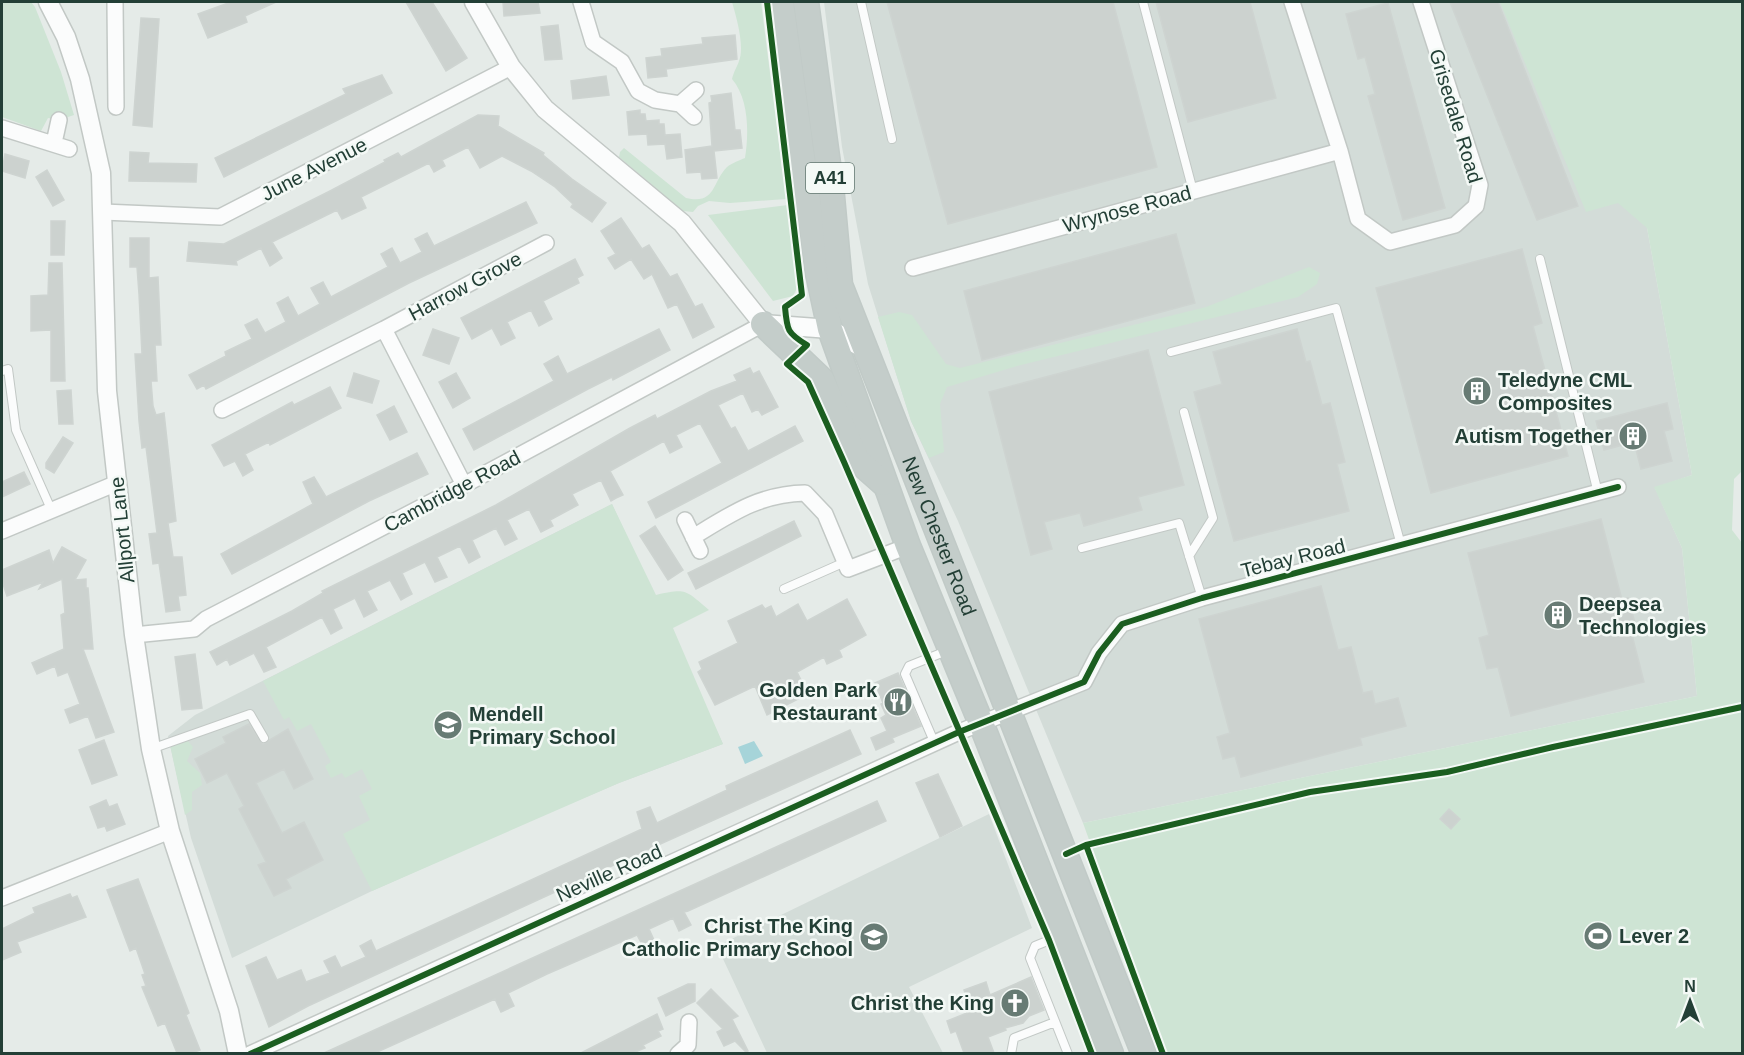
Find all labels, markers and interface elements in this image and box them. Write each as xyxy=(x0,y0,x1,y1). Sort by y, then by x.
street label: Grisedale Road xyxy=(1425,46,1487,186)
street label: June Avenue xyxy=(258,133,370,205)
road number: A41 xyxy=(806,163,854,193)
street label: Wrynose Road xyxy=(1060,181,1194,237)
street label: Harrow Grove xyxy=(405,247,525,325)
place label: Teledyne CML Composites xyxy=(1498,369,1632,414)
building icon: Teledyne CML Composites xyxy=(1461,375,1493,407)
building icon: Autism Together xyxy=(1617,420,1649,452)
place label: Autism Together xyxy=(1455,425,1612,447)
street label: Cambridge Road xyxy=(380,446,524,536)
street label: New Chester Road xyxy=(898,453,981,619)
street label: Allport Lane xyxy=(105,476,139,584)
street label: Tebay Road xyxy=(1239,534,1347,582)
place label: Deepsea Technologies xyxy=(1579,593,1706,638)
building icon: Deepsea Technologies xyxy=(1542,599,1574,631)
place label: Golden Park Restaurant xyxy=(759,679,878,724)
restaurant icon: Golden Park Restaurant xyxy=(882,686,914,718)
place label: Mendell Primary School xyxy=(469,703,616,748)
school or university icon: Mendell Primary School xyxy=(432,709,464,741)
street label: Neville Road xyxy=(553,840,665,906)
place label: Christ The King Catholic Primary School xyxy=(622,915,853,960)
sports icon: Lever 2 xyxy=(1582,920,1614,952)
school or university icon: Christ The King Catholic Primary School xyxy=(858,921,890,953)
place label: Lever 2 xyxy=(1619,925,1689,947)
north arrow xyxy=(1660,971,1720,1031)
text: N xyxy=(1684,978,1696,995)
church icon: Christ the King xyxy=(999,987,1031,1019)
place label: Christ the King xyxy=(851,992,994,1014)

